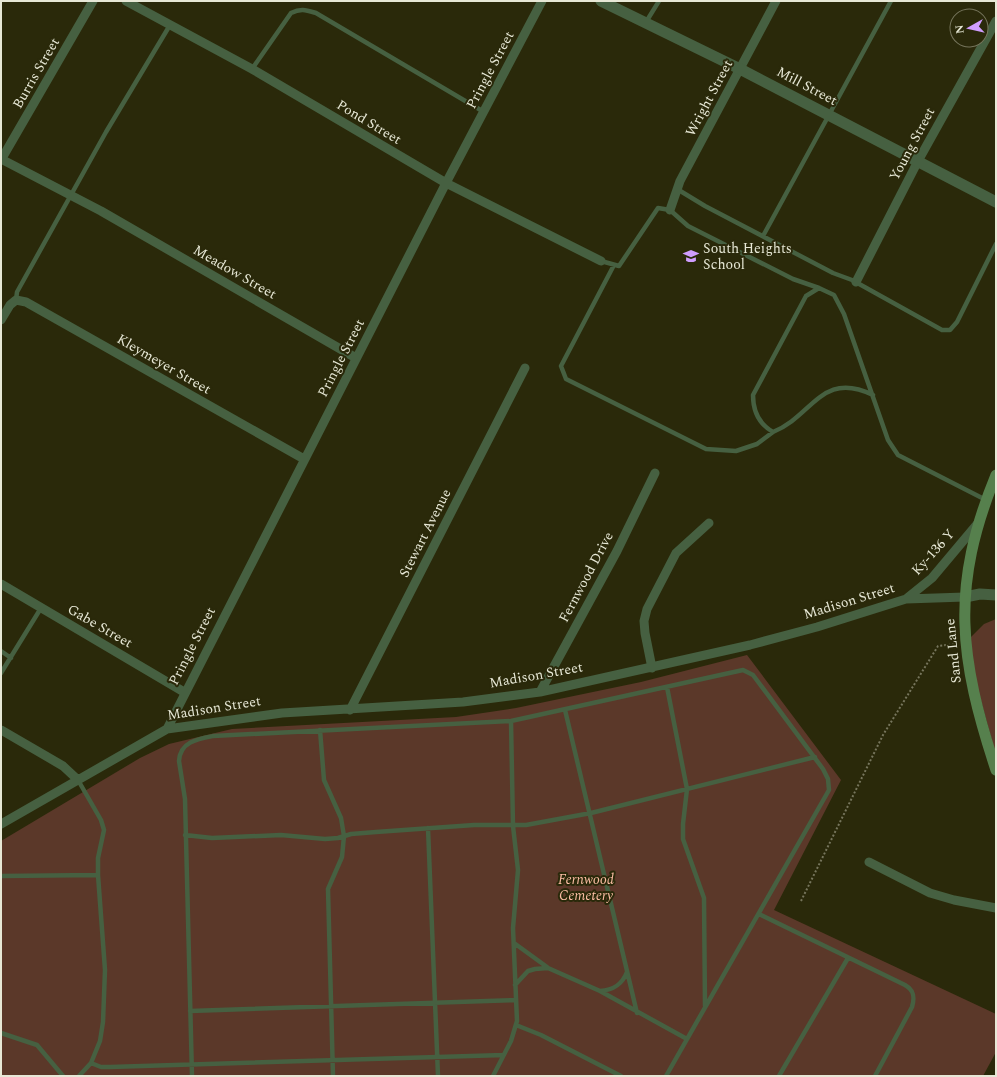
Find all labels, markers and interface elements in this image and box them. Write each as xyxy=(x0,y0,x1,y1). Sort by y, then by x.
north arrow xyxy=(949,8,989,48)
text: N xyxy=(951,24,969,35)
street label: Pringle Street xyxy=(461,27,519,113)
street label: Burris Street xyxy=(7,34,65,112)
street label: Wright Street xyxy=(680,56,738,140)
street label: Mill Street xyxy=(773,61,841,111)
street label: Pond Street xyxy=(333,94,405,150)
street label: Young Street xyxy=(884,104,940,184)
place label: South Heights School xyxy=(703,238,792,275)
street label: Meadow Street xyxy=(189,240,281,304)
school or university icon: South Heights School xyxy=(682,247,700,265)
street label: Pringle Street xyxy=(312,315,370,401)
street label: Kleymeyer Street xyxy=(113,329,215,399)
street label: Stewart Avenue xyxy=(394,485,456,581)
street label: Ky-136 Y xyxy=(906,524,960,580)
street label: Fernwood Drive xyxy=(553,528,619,626)
street label: Madison Street xyxy=(801,577,897,625)
street label: Gabe Street xyxy=(63,599,137,653)
street label: Pringle Street xyxy=(163,603,221,689)
street label: Sand Lane xyxy=(939,618,967,684)
street label: Madison Street xyxy=(488,656,584,694)
street label: Madison Street xyxy=(166,690,262,726)
park label: Fernwood Cemetery xyxy=(558,869,614,906)

